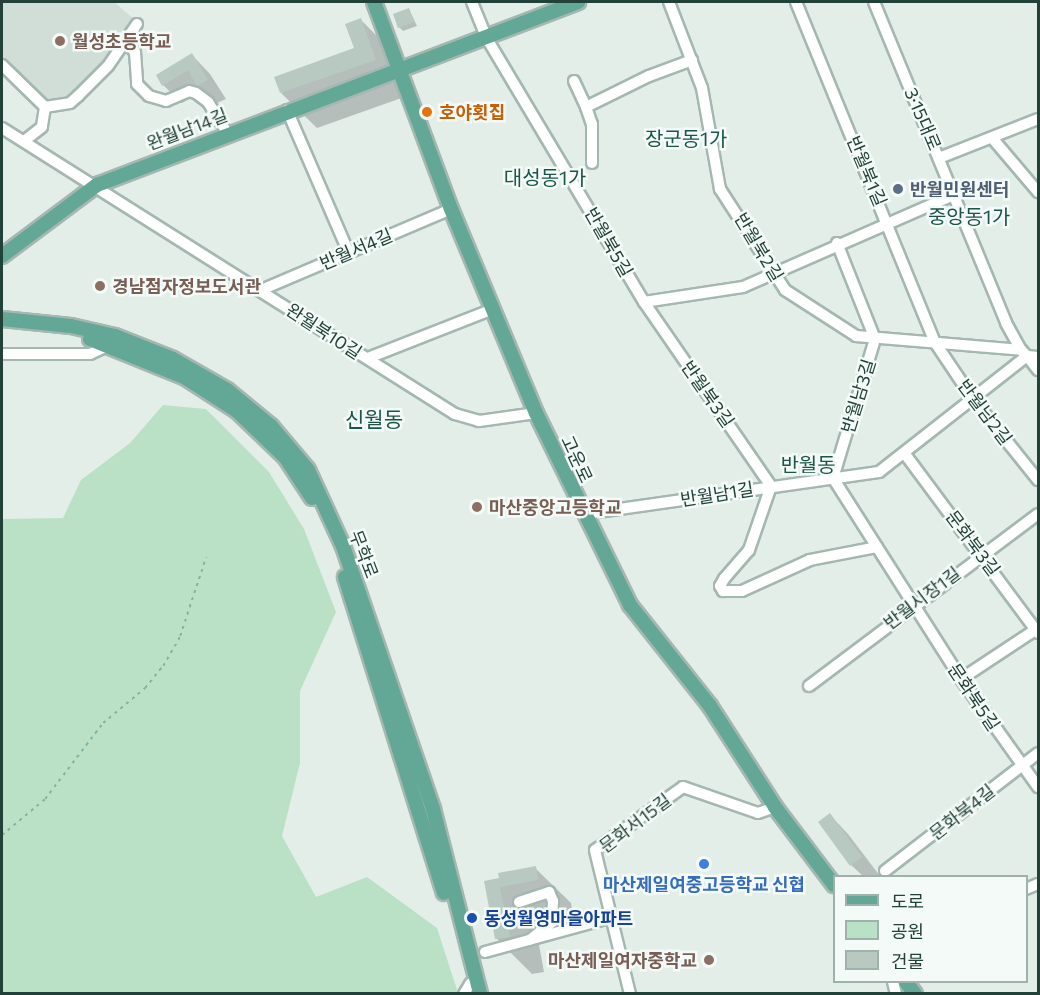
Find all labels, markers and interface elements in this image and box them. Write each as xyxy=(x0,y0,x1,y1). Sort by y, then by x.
place label: 월성초등학교 xyxy=(72,30,171,52)
marker: 월성초등학교 xyxy=(53,34,67,48)
street label: 3·15대로 xyxy=(900,85,946,153)
place label: 호야횟집 xyxy=(439,101,505,123)
street label: 완월남14길 xyxy=(144,104,230,154)
marker: 호야횟집 xyxy=(420,105,434,119)
district label: 장군동1가 xyxy=(645,126,727,150)
street label: 반월북1길 xyxy=(843,133,891,209)
district label: 대성동1가 xyxy=(504,165,586,189)
place label: 반월민원센터 xyxy=(910,178,1009,200)
marker: 반월민원센터 xyxy=(891,182,905,196)
street label: 반월북5길 xyxy=(581,203,637,281)
district label: 중앙동1가 xyxy=(928,204,1010,228)
street label: 반월북2길 xyxy=(730,209,788,285)
street label: 반월서4길 xyxy=(316,224,396,274)
place label: 경남점자정보도서관 xyxy=(112,275,261,297)
marker: 경남점자정보도서관 xyxy=(93,279,107,293)
street label: 완월북10길 xyxy=(282,299,366,363)
street label: 반월북3길 xyxy=(677,356,739,432)
street label: 반월남3길 xyxy=(836,356,880,436)
street label: 반월남2길 xyxy=(953,375,1017,449)
district label: 신월동 xyxy=(345,406,403,432)
street label: 고운로 xyxy=(557,432,597,486)
district label: 반월동 xyxy=(780,452,836,476)
street label: 반월남1길 xyxy=(679,478,755,510)
place label: 마산중앙고등학교 xyxy=(489,496,621,518)
marker: 마산중앙고등학교 xyxy=(470,500,484,514)
street label: 문화북3길 xyxy=(941,506,1005,580)
street label: 무학로 xyxy=(345,527,383,581)
street label: 반월시장1길 xyxy=(879,562,965,634)
street label: 문화북5길 xyxy=(944,659,1004,735)
street label: 문화북4길 xyxy=(925,780,999,844)
street label: 문화서15길 xyxy=(595,789,675,857)
marker: 마산제일여중고등학교 신협 xyxy=(697,857,711,871)
place label: 마산제일여중고등학교 신협 xyxy=(603,873,805,895)
legend xyxy=(833,875,1028,983)
text: 도로 xyxy=(891,890,924,912)
place label: 동성월영마을아파트 xyxy=(484,907,633,929)
marker: 동성월영마을아파트 xyxy=(465,911,479,925)
text: 공원 xyxy=(891,920,924,942)
place label: 마산제일여자중학교 xyxy=(548,949,697,971)
text: 건물 xyxy=(891,950,924,972)
marker: 마산제일여자중학교 xyxy=(702,953,716,967)

